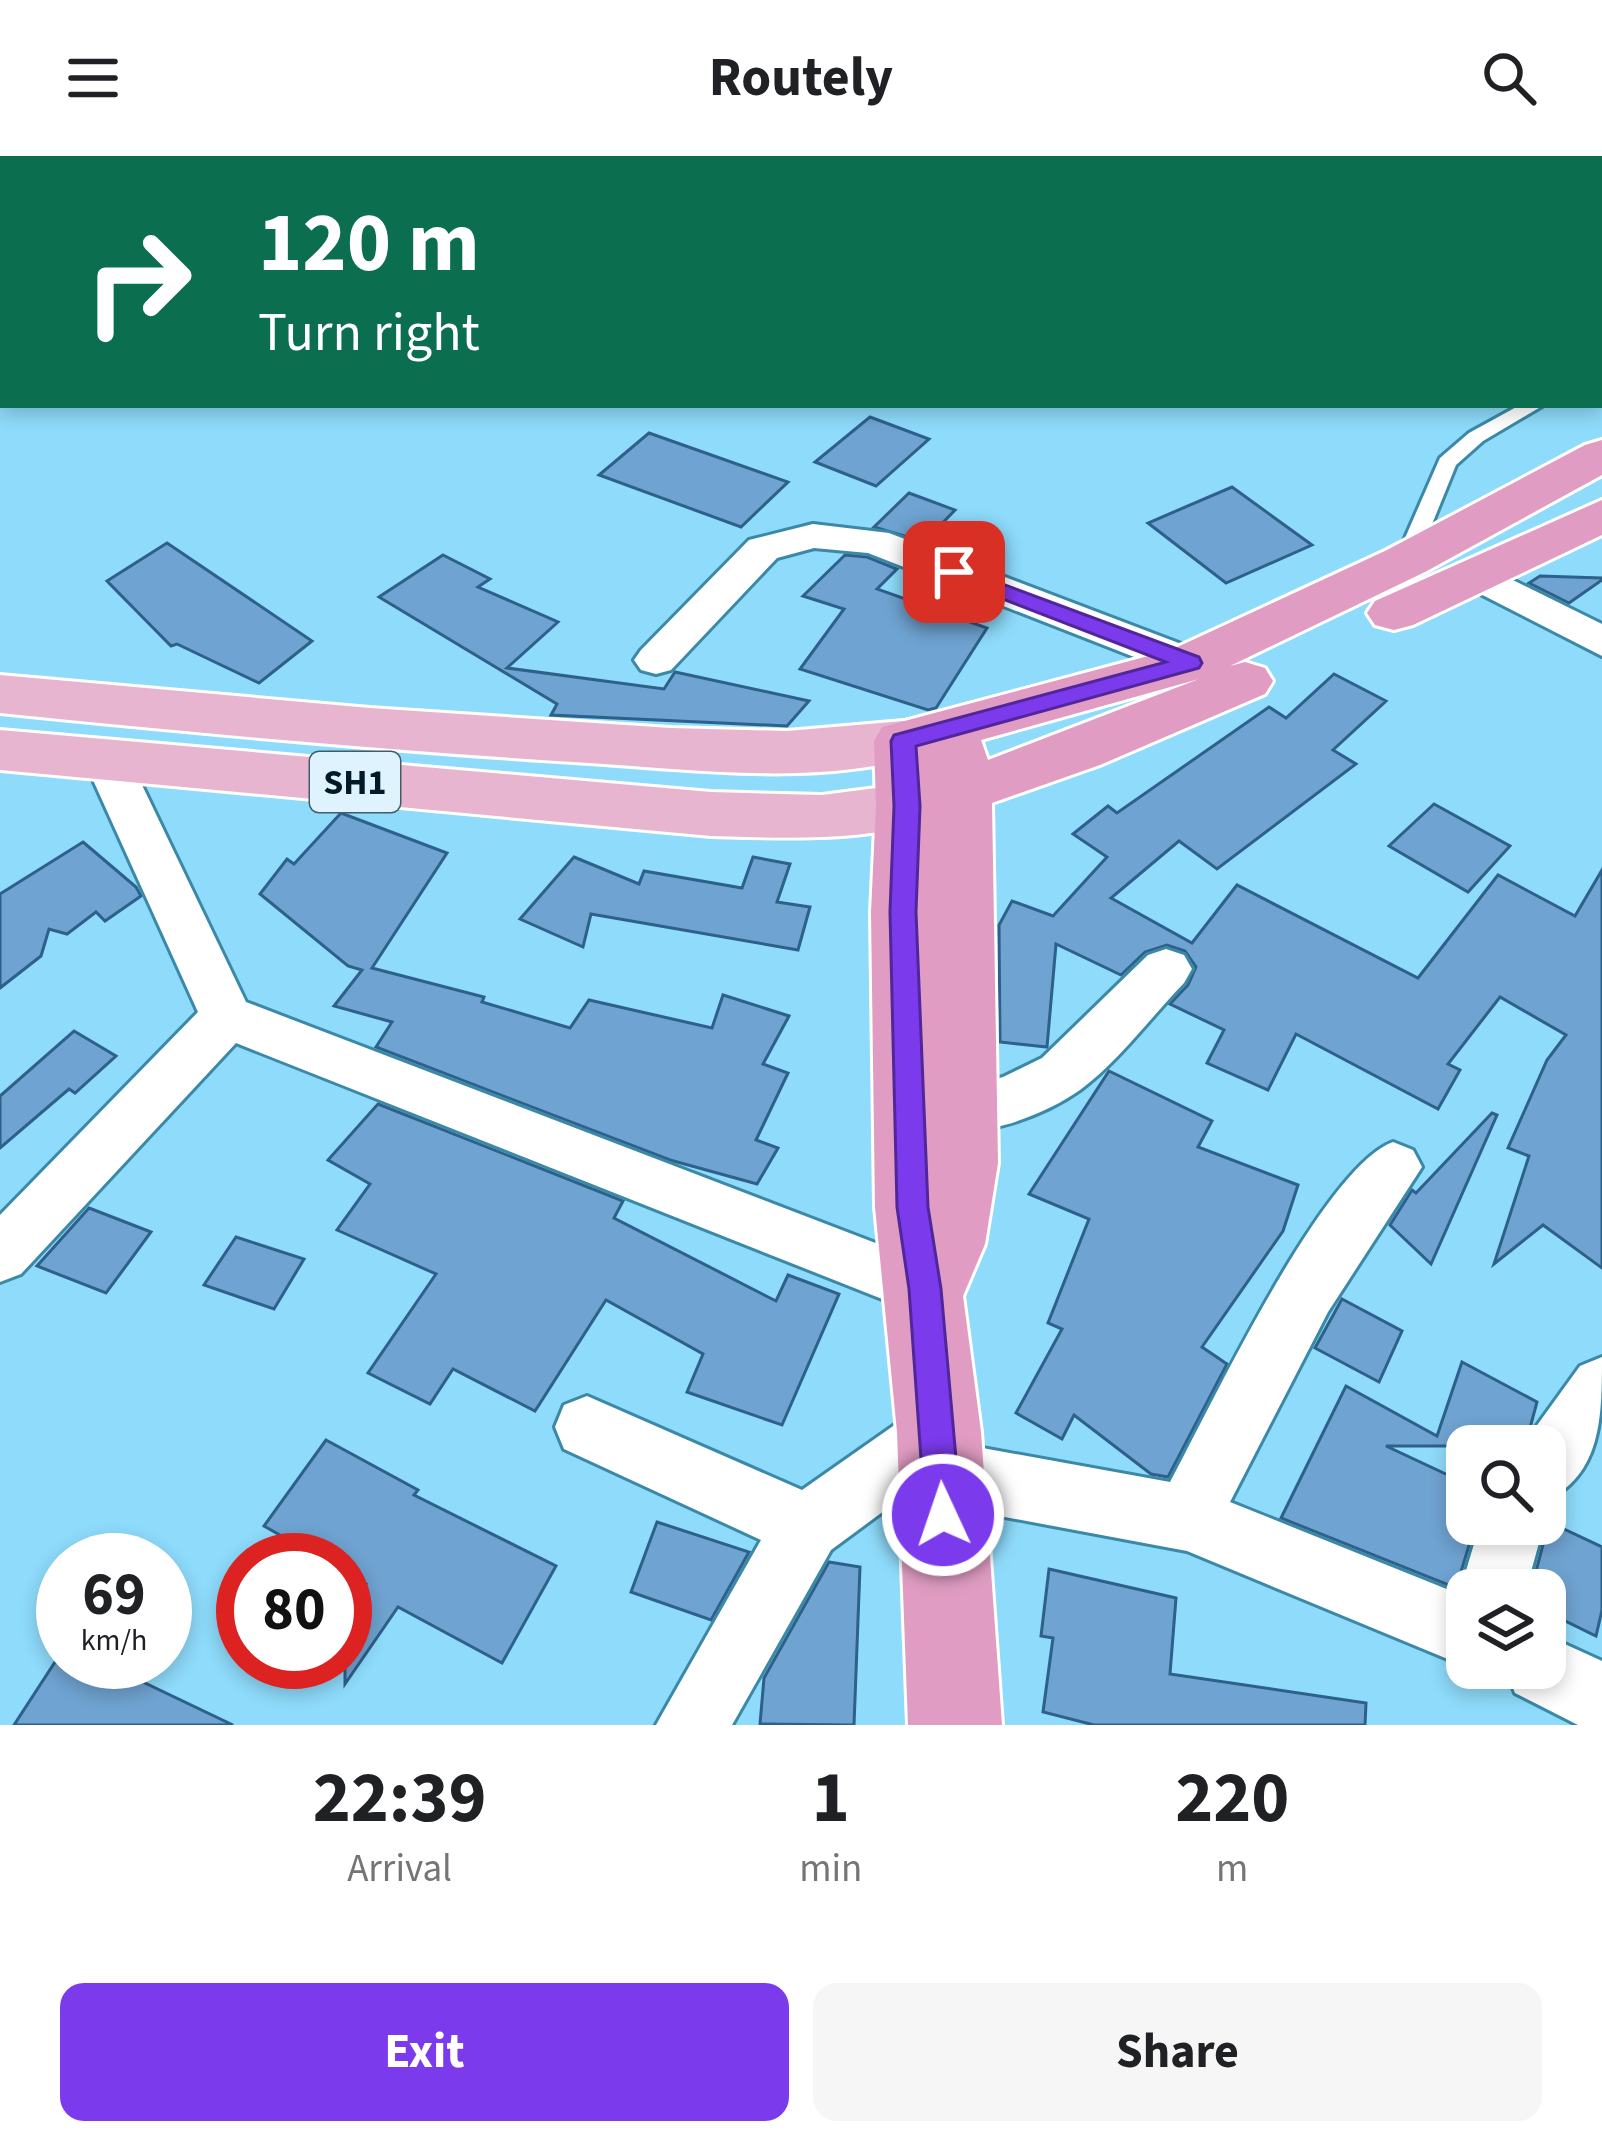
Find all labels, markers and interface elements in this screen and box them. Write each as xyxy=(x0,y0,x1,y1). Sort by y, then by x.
text: Routely xyxy=(709,40,893,117)
icon: menu xyxy=(60,45,126,111)
icon: search xyxy=(1476,45,1542,111)
text: 120 m xyxy=(258,184,480,304)
icon: right xyxy=(60,204,216,360)
text: Turn right xyxy=(258,295,480,372)
pin xyxy=(903,521,1005,623)
icon: arrive xyxy=(921,539,987,605)
road number: SH1 xyxy=(310,752,400,812)
map controls xyxy=(1446,1425,1566,1689)
button: search xyxy=(1446,1425,1566,1545)
position arrow xyxy=(880,1452,1006,1578)
speed limit sign: 80 xyxy=(216,1533,372,1689)
text: 69 xyxy=(82,1553,146,1638)
button: layers xyxy=(1446,1569,1566,1689)
text: km/h xyxy=(81,1619,147,1662)
text: 22:39 xyxy=(313,1747,486,1850)
text: 1 xyxy=(812,1747,850,1850)
text: 220 xyxy=(1175,1747,1289,1850)
text: Arrival xyxy=(347,1841,452,1897)
text: min xyxy=(799,1841,862,1897)
text: m xyxy=(1216,1841,1248,1897)
button: Exit xyxy=(60,1983,789,2121)
button: Share xyxy=(813,1983,1542,2121)

